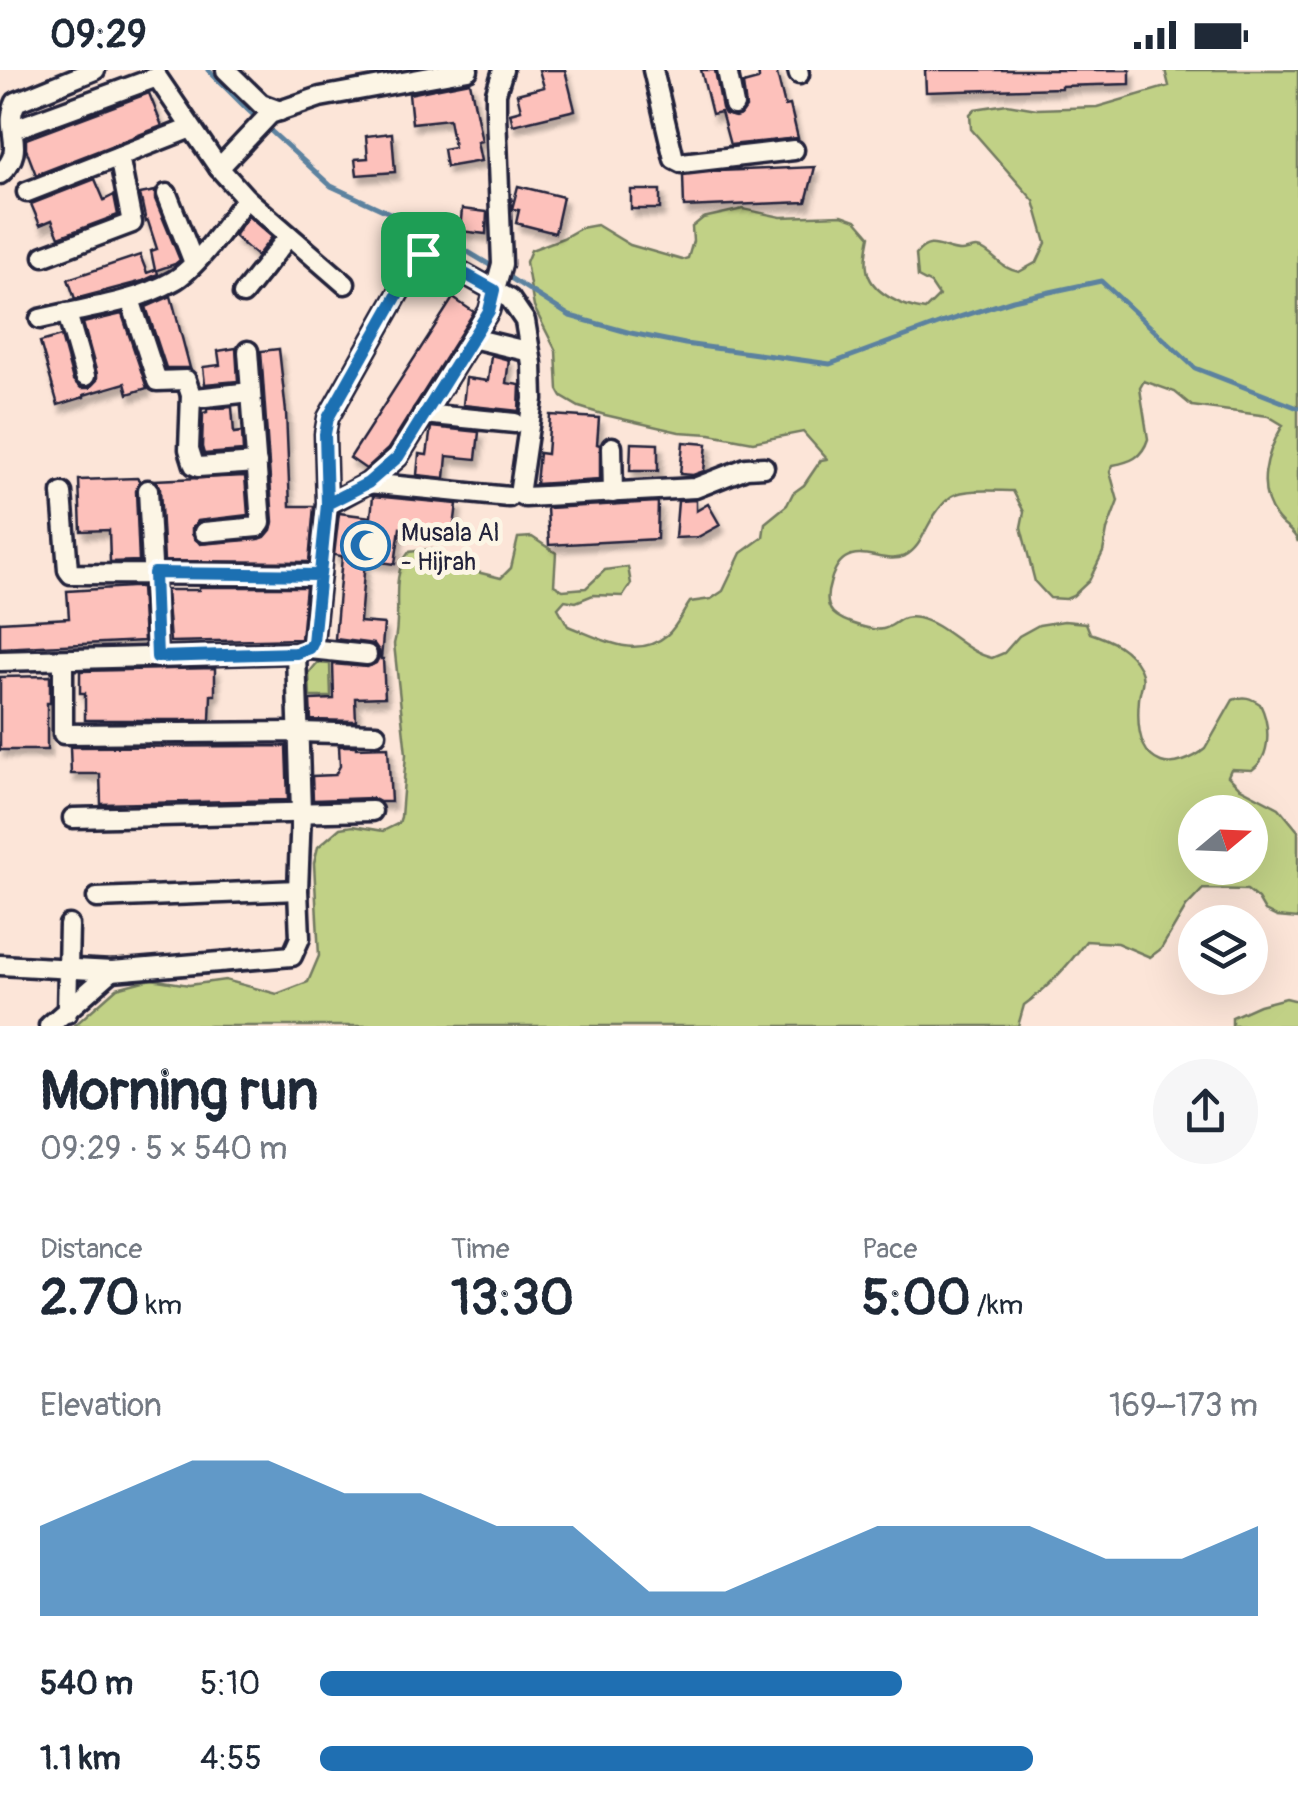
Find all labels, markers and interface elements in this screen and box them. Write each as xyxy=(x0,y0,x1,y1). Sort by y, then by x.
text: 09:29 xyxy=(50,11,146,59)
pin xyxy=(381,212,466,297)
icon: arrive xyxy=(396,227,451,282)
place label: Musala Al - Hijrah xyxy=(401,518,500,578)
mosque icon: Musala Al - Hijrah xyxy=(340,520,392,572)
north arrow xyxy=(1178,795,1268,885)
map controls xyxy=(1178,795,1268,995)
button: layers xyxy=(1178,905,1268,995)
text: Morning run xyxy=(40,1057,318,1126)
button: share xyxy=(1153,1059,1258,1164)
text: 09:29 · 5 × 540 m xyxy=(40,1129,287,1169)
text: Distance xyxy=(40,1232,142,1267)
text: Time xyxy=(451,1232,510,1267)
text: Pace xyxy=(862,1232,917,1267)
text: 2.70 xyxy=(40,1267,140,1330)
text: 13:30 xyxy=(451,1267,574,1330)
text: 5:00 xyxy=(862,1267,971,1330)
text: km xyxy=(140,1288,182,1323)
text: /km xyxy=(971,1288,1023,1323)
text: Elevation xyxy=(40,1386,162,1426)
text: 169–173 m xyxy=(1109,1386,1258,1426)
text: 540 m xyxy=(40,1664,133,1704)
text: 5:10 xyxy=(200,1664,260,1704)
text: 1.1 km xyxy=(40,1739,121,1779)
text: 4:55 xyxy=(200,1739,262,1779)

